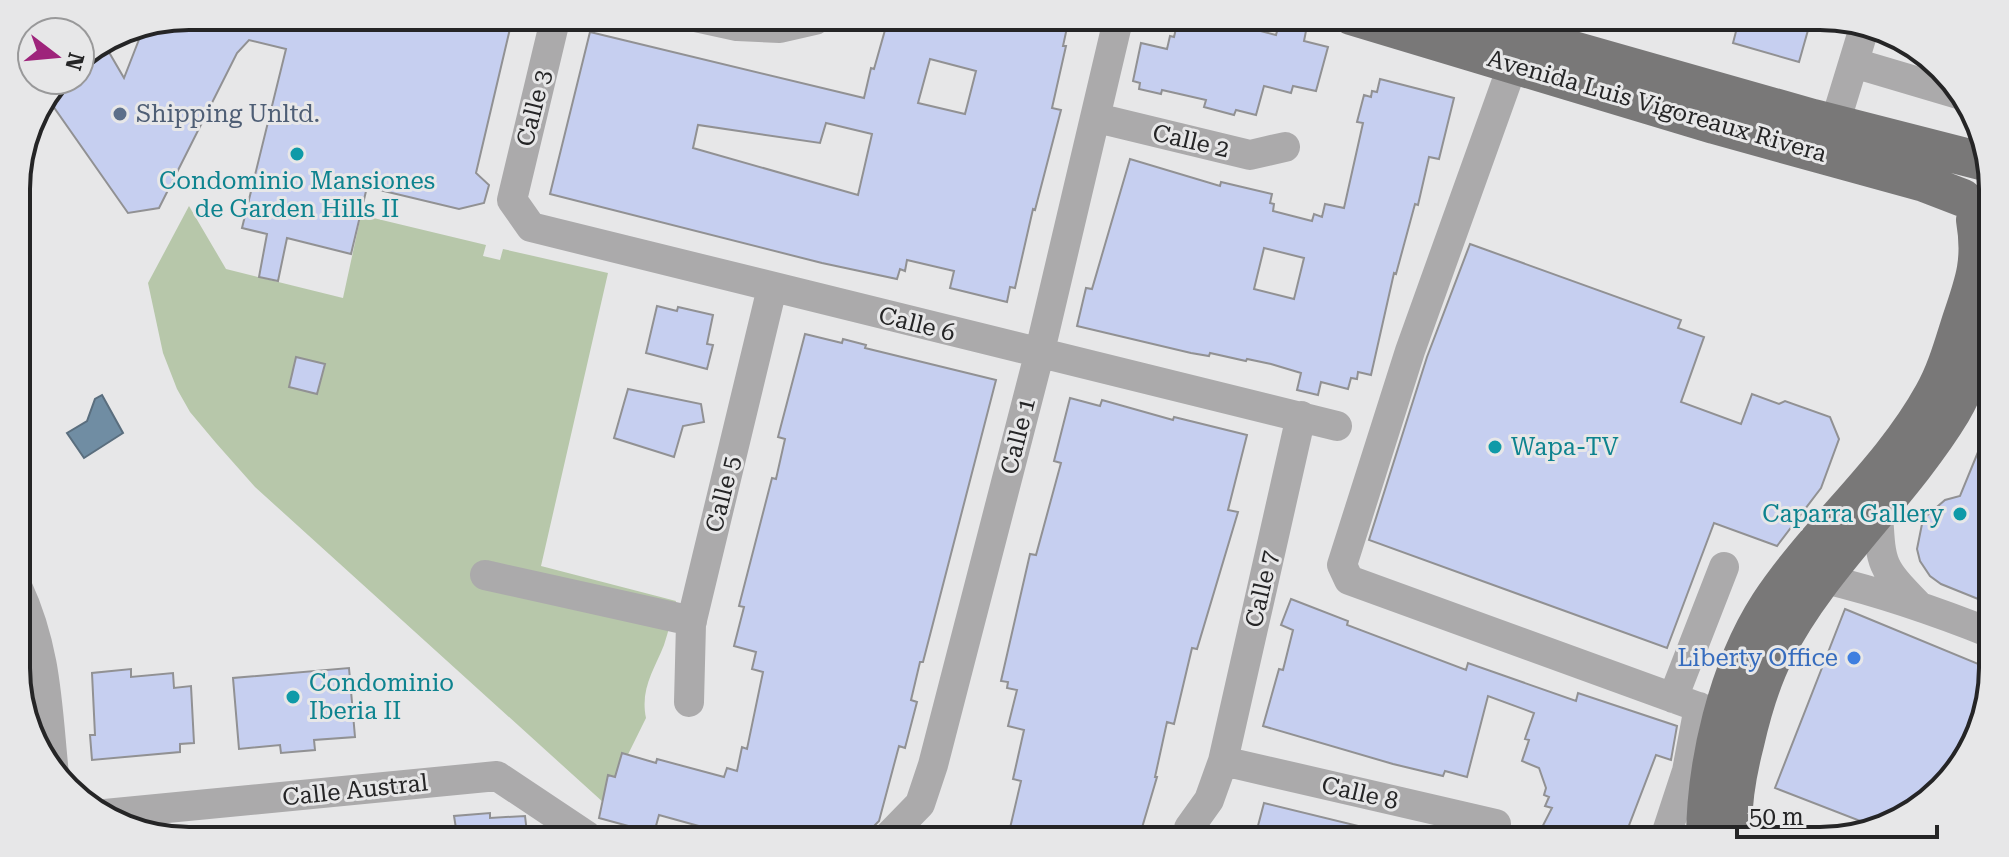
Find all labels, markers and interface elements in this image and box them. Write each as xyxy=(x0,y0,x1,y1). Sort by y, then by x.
north arrow xyxy=(16,16,96,96)
street label: Avenida Luis Vigoreaux Rivera xyxy=(1484,44,1830,168)
text: N xyxy=(60,50,89,73)
street label: Calle 3 xyxy=(511,67,557,149)
place label: Shipping Unltd. xyxy=(136,100,320,128)
marker: Shipping Unltd. xyxy=(111,105,129,123)
street label: Calle 2 xyxy=(1150,119,1232,163)
marker: Condominio Mansiones de Garden Hills II xyxy=(288,145,306,163)
place label: Condominio Mansiones de Garden Hills II xyxy=(159,167,435,223)
street label: Calle 6 xyxy=(876,301,958,347)
street label: Calle 1 xyxy=(995,395,1041,477)
place label: Wapa-TV xyxy=(1511,433,1619,461)
marker: Wapa-TV xyxy=(1486,438,1504,456)
street label: Calle 5 xyxy=(700,453,746,535)
place label: Caparra Gallery xyxy=(1762,500,1945,528)
marker: Caparra Gallery xyxy=(1951,505,1969,523)
street label: Calle 7 xyxy=(1240,548,1284,630)
place label: Liberty Office xyxy=(1677,644,1838,672)
marker: Liberty Office xyxy=(1845,649,1863,667)
place label: Condominio Iberia II xyxy=(309,669,454,725)
marker: Condominio Iberia II xyxy=(284,688,302,706)
street label: Calle Austral xyxy=(281,768,429,812)
street label: Calle 8 xyxy=(1319,771,1401,815)
scale bar xyxy=(1737,789,1937,839)
text: 50 m xyxy=(1749,803,1804,831)

